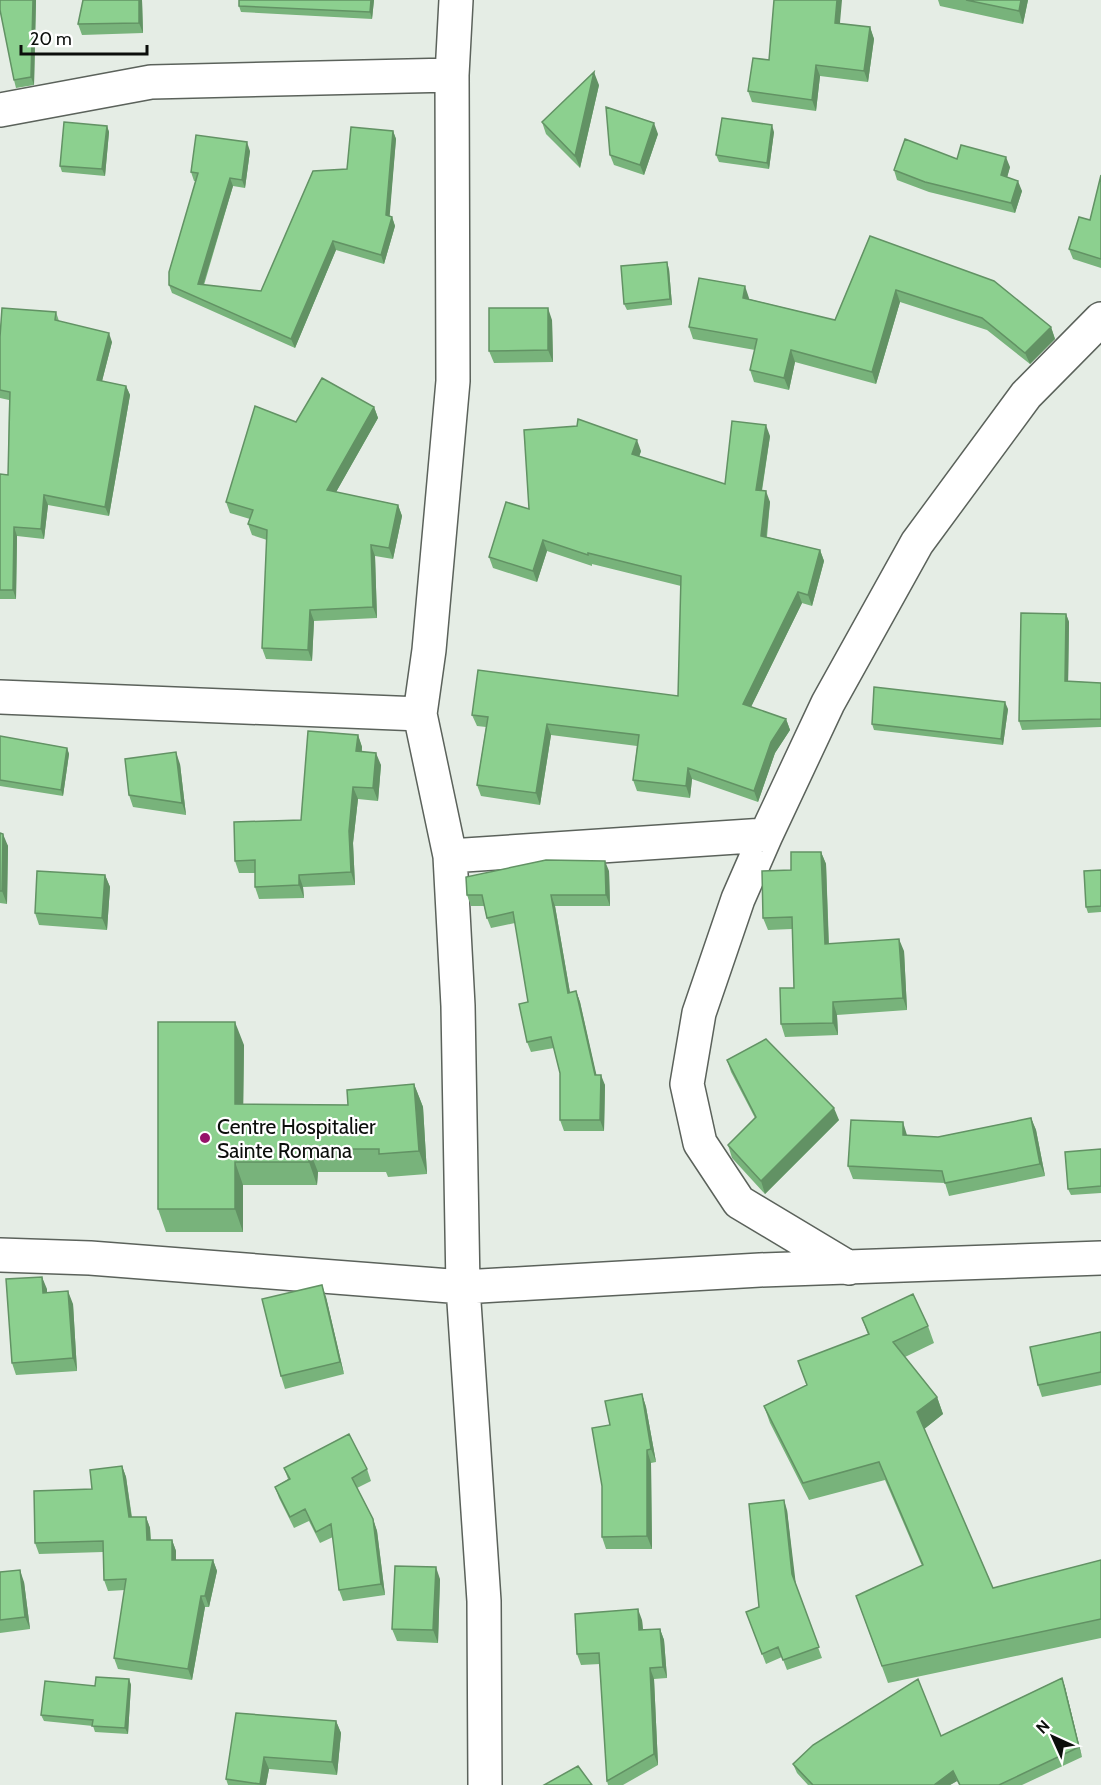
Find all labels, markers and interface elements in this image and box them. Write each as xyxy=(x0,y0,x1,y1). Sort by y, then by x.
scale bar xyxy=(21,18,147,56)
text: 20 m xyxy=(30,28,72,50)
place label: Centre Hospitalier Sainte Romana xyxy=(217,1114,376,1163)
marker: Centre Hospitalier Sainte Romana xyxy=(198,1131,212,1145)
north arrow xyxy=(1023,1707,1083,1767)
text: N xyxy=(1032,1716,1053,1737)

